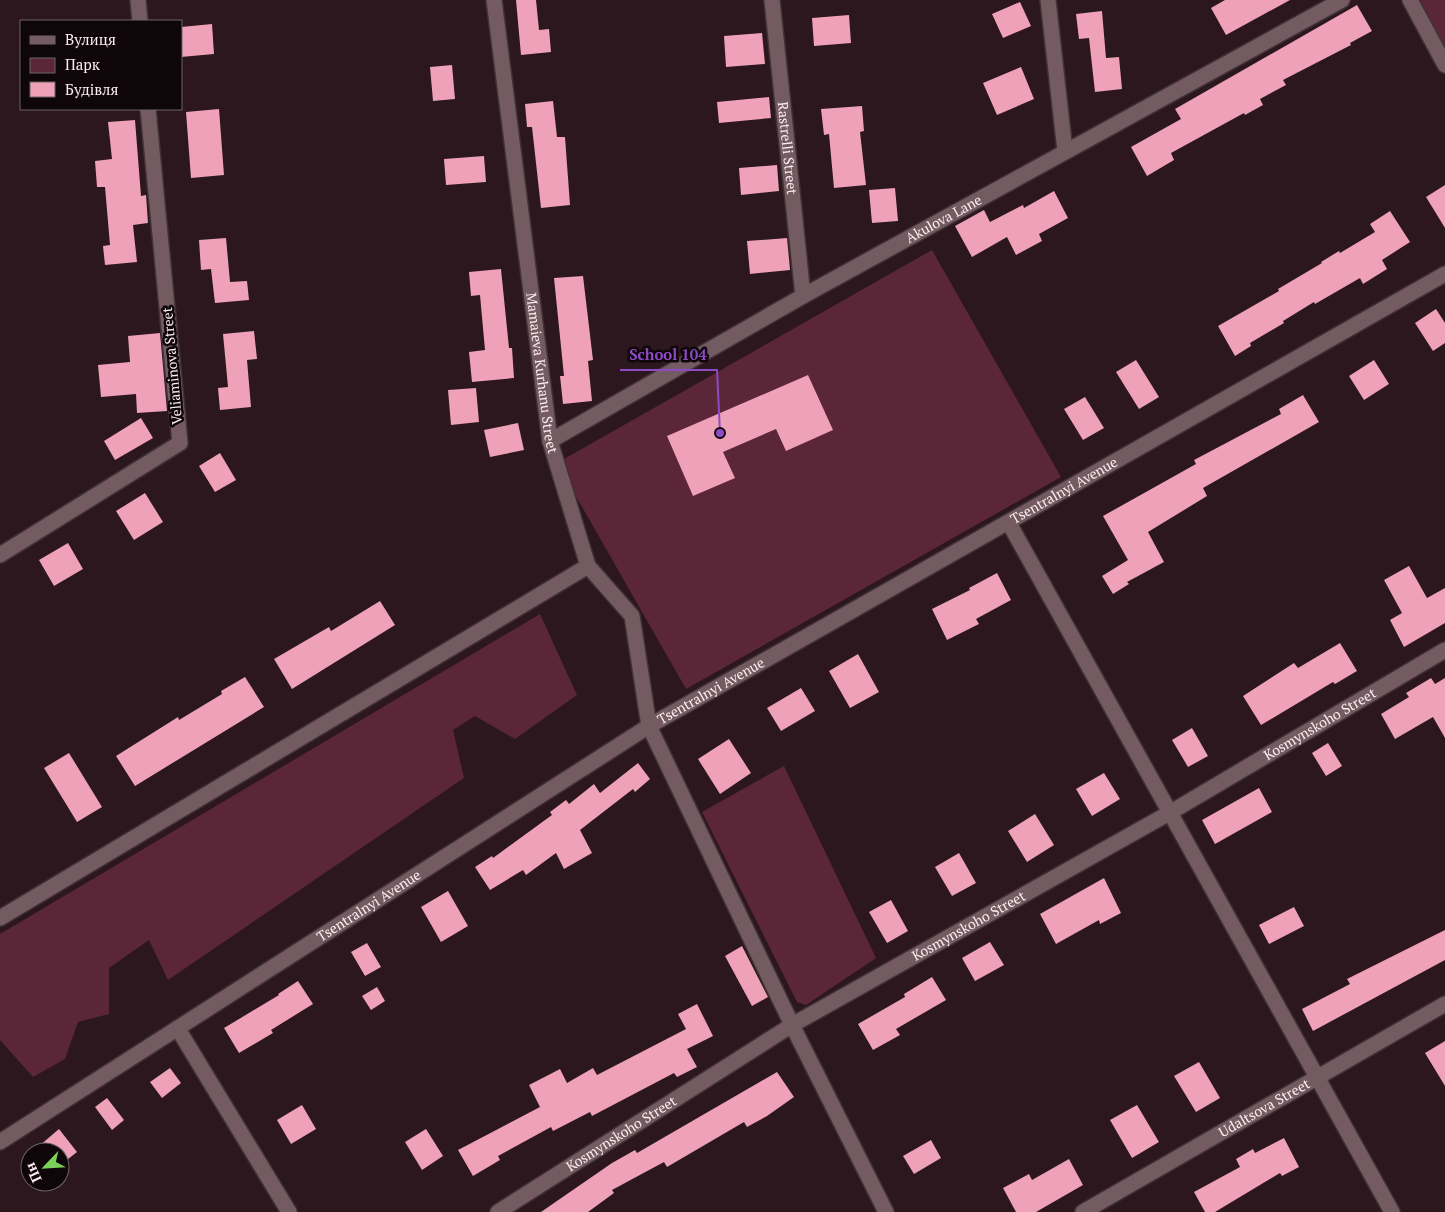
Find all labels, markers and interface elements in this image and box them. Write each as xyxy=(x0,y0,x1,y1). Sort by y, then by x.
legend xyxy=(20,20,182,110)
text: Вулиця xyxy=(65,29,116,49)
text: Парк xyxy=(65,54,101,74)
text: Будівля xyxy=(65,79,118,99)
street label: Rastrelli Street xyxy=(774,101,802,196)
street label: Akulova Lane xyxy=(902,190,985,247)
street label: Mamaieva Kurhanu Street xyxy=(522,291,563,456)
street label: Veliaminova Street xyxy=(157,306,186,426)
callout: School 104 xyxy=(620,340,717,370)
text: School 104 xyxy=(629,344,707,364)
street label: Tsentralnyi Avenue xyxy=(1007,452,1121,528)
street label: Tsentralnyi Avenue xyxy=(654,653,768,728)
street label: Kosmynskoho Street xyxy=(1260,683,1380,764)
street label: Tsentralnyi Avenue xyxy=(313,865,424,946)
street label: Kosmynskoho Street xyxy=(908,885,1029,965)
street label: Udaltsova Street xyxy=(1215,1073,1314,1141)
street label: Kosmynskoho Street xyxy=(562,1091,680,1175)
north arrow xyxy=(20,1142,70,1192)
text: Пн xyxy=(20,1160,46,1186)

